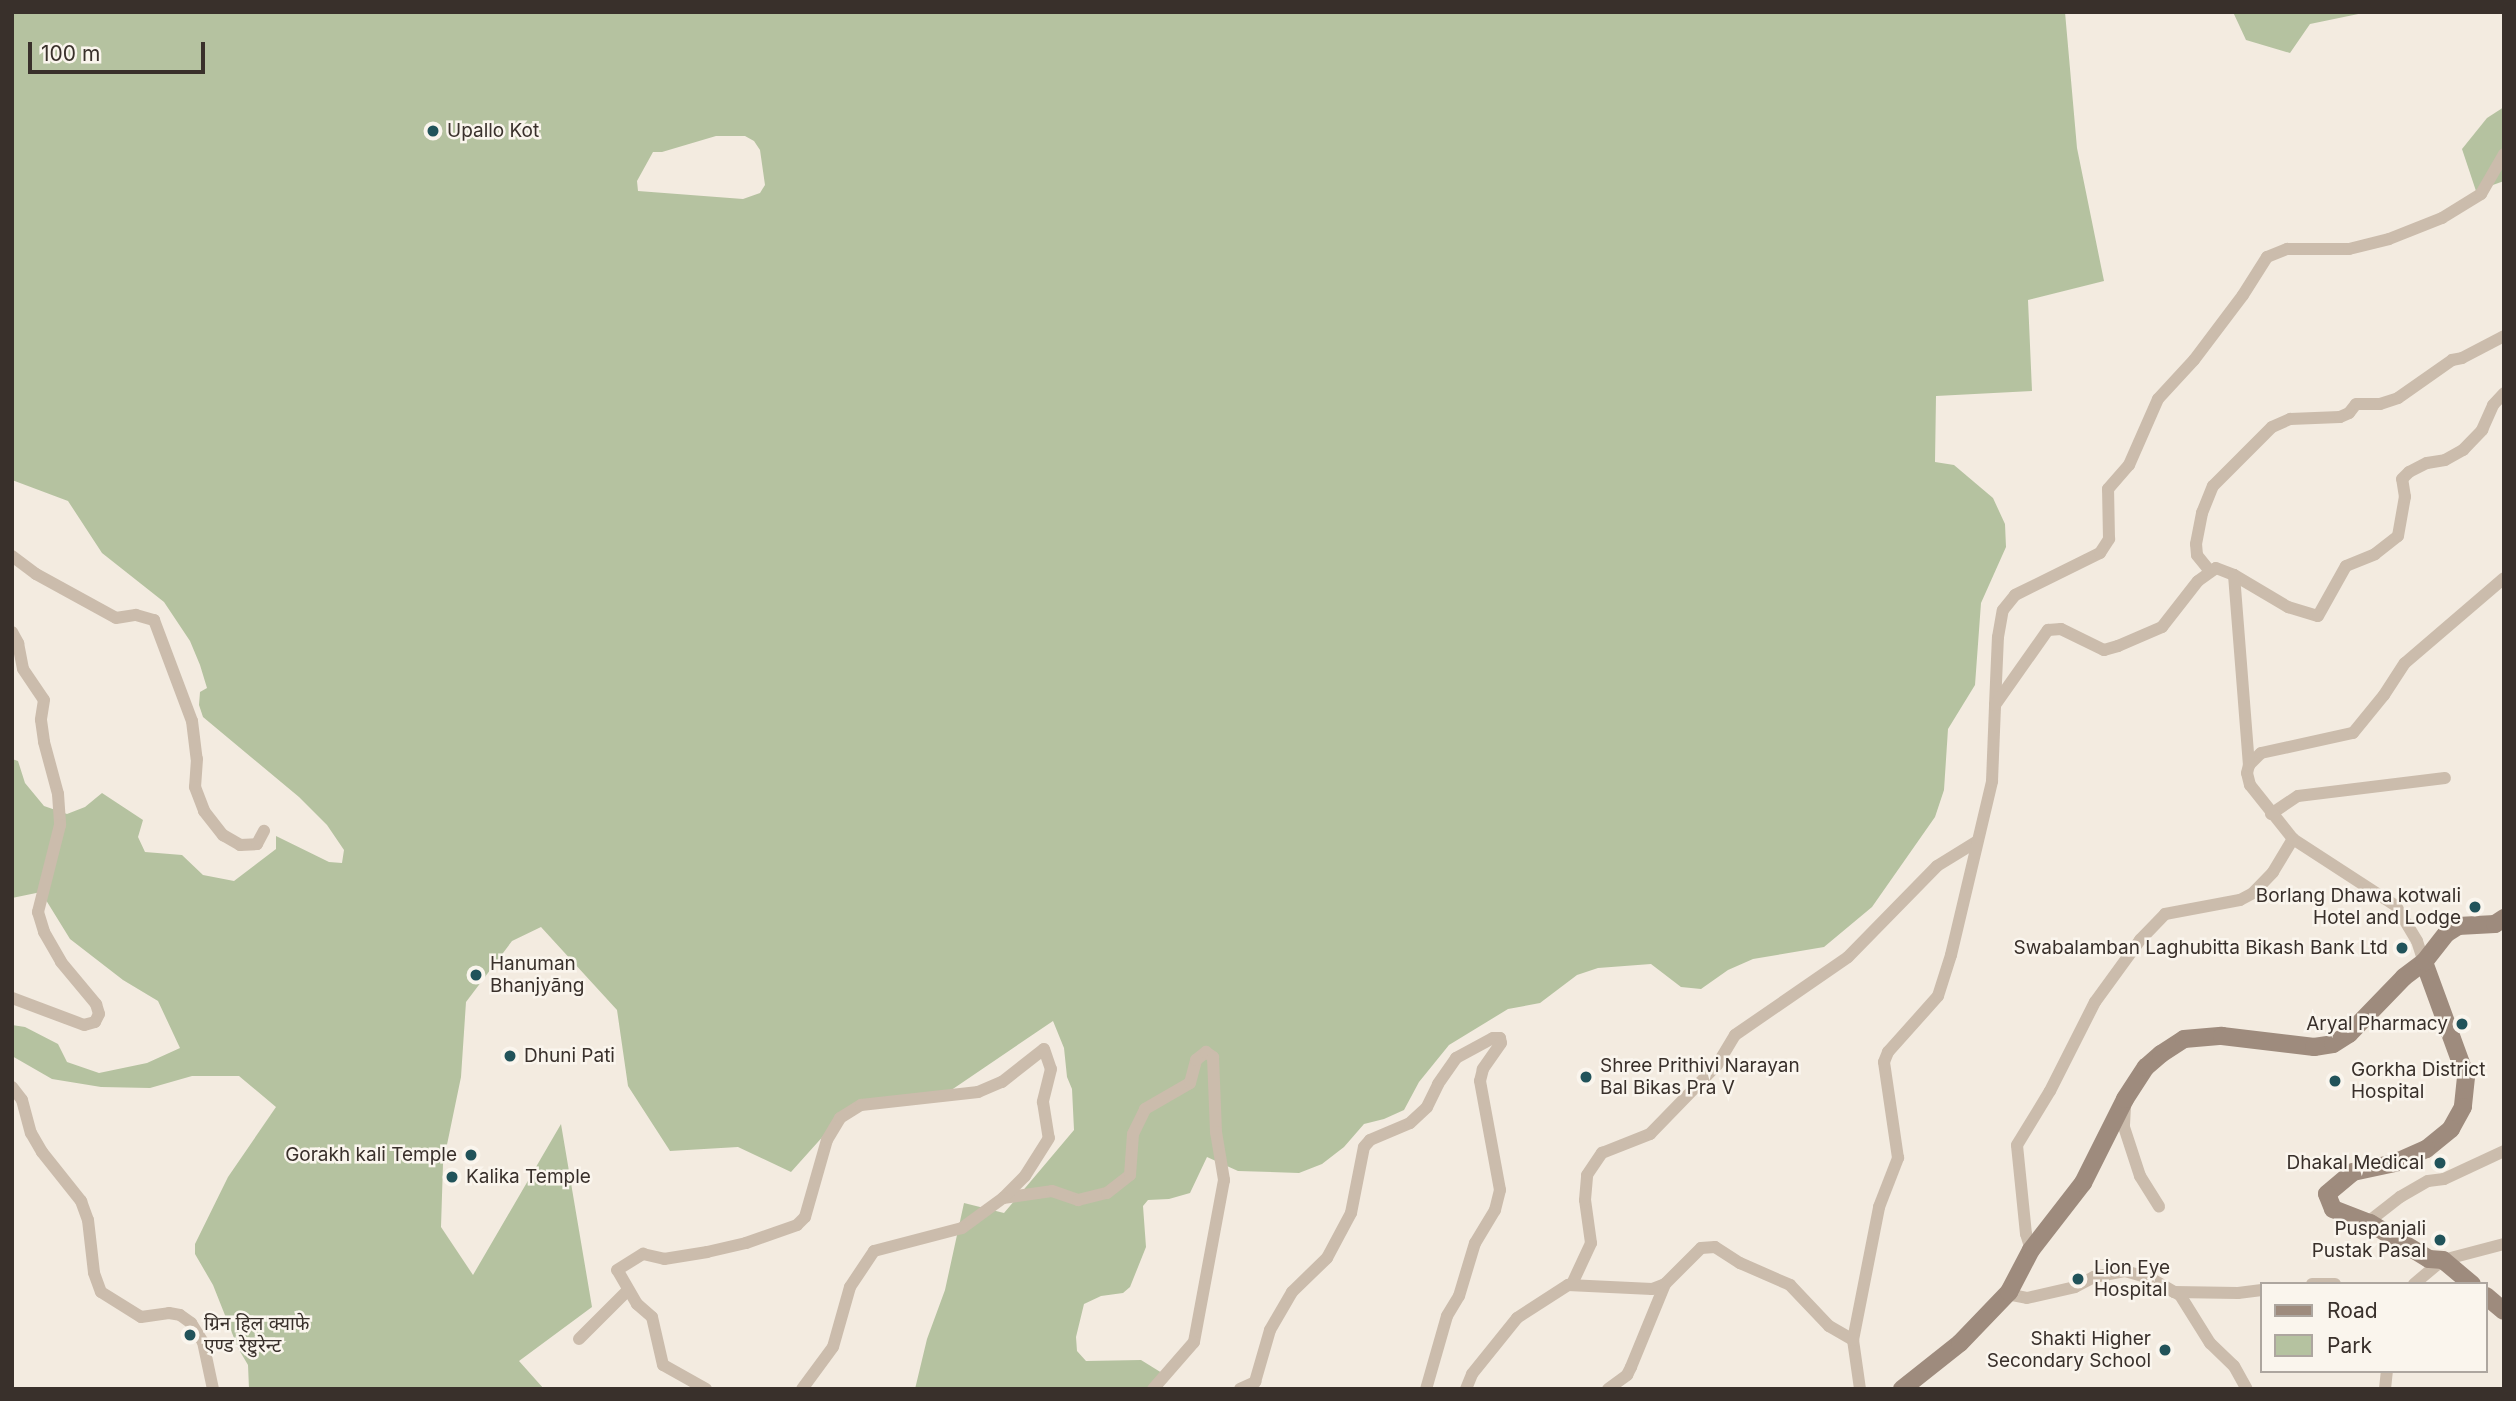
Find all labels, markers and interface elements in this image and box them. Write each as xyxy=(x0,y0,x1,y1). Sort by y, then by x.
scale bar xyxy=(32,28,208,72)
text: 100 m xyxy=(41,41,100,66)
place label: Upallo Kot xyxy=(447,120,539,142)
marker: Upallo Kot xyxy=(425,123,441,139)
place label: Borlang Dhawa kotwali Hotel and Lodge xyxy=(2256,885,2461,929)
marker: Borlang Dhawa kotwali Hotel and Lodge xyxy=(2467,899,2483,915)
place label: Swabalamban Laghubitta Bikash Bank Ltd xyxy=(2013,937,2388,959)
marker: Swabalamban Laghubitta Bikash Bank Ltd xyxy=(2394,940,2410,956)
place label: Hanuman Bhanjyāng xyxy=(490,953,584,997)
marker: Hanuman Bhanjyāng xyxy=(468,967,484,983)
place label: Aryal Pharmacy xyxy=(2306,1013,2448,1035)
marker: Aryal Pharmacy xyxy=(2454,1016,2470,1032)
place label: Dhuni Pati xyxy=(524,1045,615,1067)
marker: Dhuni Pati xyxy=(502,1048,518,1064)
place label: Shree Prithivi Narayan Bal Bikas Pra V xyxy=(1600,1055,1800,1099)
place label: Gorkha District Hospital xyxy=(2351,1059,2485,1103)
marker: Shree Prithivi Narayan Bal Bikas Pra V xyxy=(1578,1069,1594,1085)
marker: Gorkha District Hospital xyxy=(2325,1071,2345,1091)
place label: Gorakh kali Temple xyxy=(285,1144,457,1166)
marker: Gorakh kali Temple xyxy=(463,1147,479,1163)
place label: Dhakal Medical xyxy=(2287,1152,2424,1174)
marker: Dhakal Medical xyxy=(2430,1153,2450,1173)
place label: Kalika Temple xyxy=(466,1166,591,1188)
marker: Kalika Temple xyxy=(444,1169,460,1185)
place label: Puspanjali Pustak Pasal xyxy=(2312,1218,2426,1262)
marker: Puspanjali Pustak Pasal xyxy=(2432,1232,2448,1248)
place label: Lion Eye Hospital xyxy=(2094,1257,2170,1301)
marker: Lion Eye Hospital xyxy=(2068,1269,2088,1289)
legend xyxy=(2260,1282,2488,1373)
text: Road xyxy=(2327,1298,2378,1323)
place label: ग्रिन हिल क्याफे एण्ड रेष्टुरेन्ट xyxy=(204,1313,310,1357)
marker: ग्रिन हिल क्याफे एण्ड रेष्टुरेन्ट xyxy=(182,1327,198,1343)
place label: Shakti Higher Secondary School xyxy=(1987,1328,2151,1372)
text: Park xyxy=(2327,1333,2372,1358)
marker: Shakti Higher Secondary School xyxy=(2157,1342,2173,1358)

